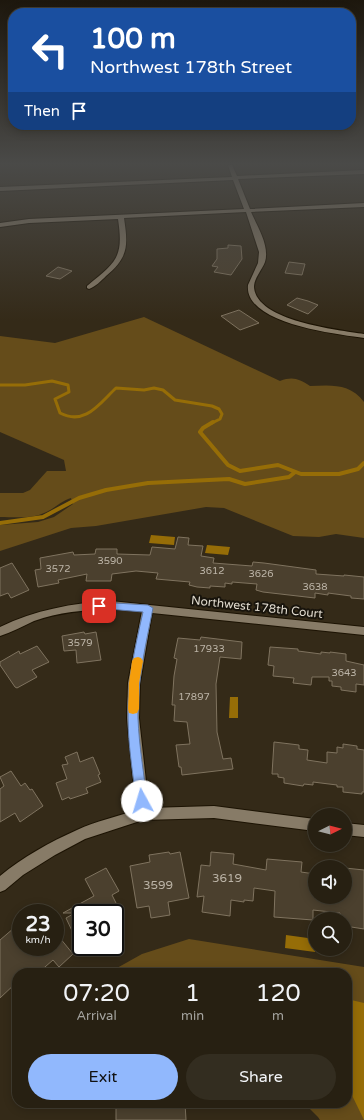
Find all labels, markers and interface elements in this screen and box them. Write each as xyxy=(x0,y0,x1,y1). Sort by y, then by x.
text: 100 m xyxy=(90,22,176,56)
icon: left xyxy=(24,24,76,76)
text: Northwest 178th Street xyxy=(90,56,292,78)
icon: arrive xyxy=(68,100,90,122)
text: Then xyxy=(24,102,60,120)
house number: 3590 xyxy=(97,555,123,567)
house number: 3572 xyxy=(45,563,71,575)
house number: 3612 xyxy=(199,565,225,577)
house number: 3626 xyxy=(248,568,274,580)
house number: 3638 xyxy=(302,581,328,593)
pin xyxy=(82,589,116,623)
street label: Northwest 178th Court xyxy=(190,593,324,621)
icon: arrive xyxy=(88,595,110,617)
house number: 3579 xyxy=(67,637,93,649)
house number: 17933 xyxy=(193,643,225,655)
house number: 3643 xyxy=(331,667,357,679)
house number: 17897 xyxy=(178,691,210,703)
position arrow xyxy=(121,780,163,822)
north arrow xyxy=(308,808,352,852)
map controls xyxy=(308,808,352,956)
button: sound xyxy=(308,860,352,904)
house number: 3619 xyxy=(212,871,242,885)
house number: 3599 xyxy=(143,878,173,892)
speed limit sign: 30 xyxy=(72,904,124,956)
button: search xyxy=(308,912,352,956)
text: 23 xyxy=(25,913,51,937)
text: km/h xyxy=(25,934,51,946)
text: 07:20 xyxy=(63,979,130,1008)
text: 1 xyxy=(185,979,200,1008)
text: 120 xyxy=(255,979,301,1008)
text: Arrival xyxy=(76,1008,117,1024)
text: min xyxy=(181,1008,204,1024)
text: m xyxy=(272,1008,284,1024)
button: Exit xyxy=(28,1054,178,1100)
button: Share xyxy=(186,1054,336,1100)

